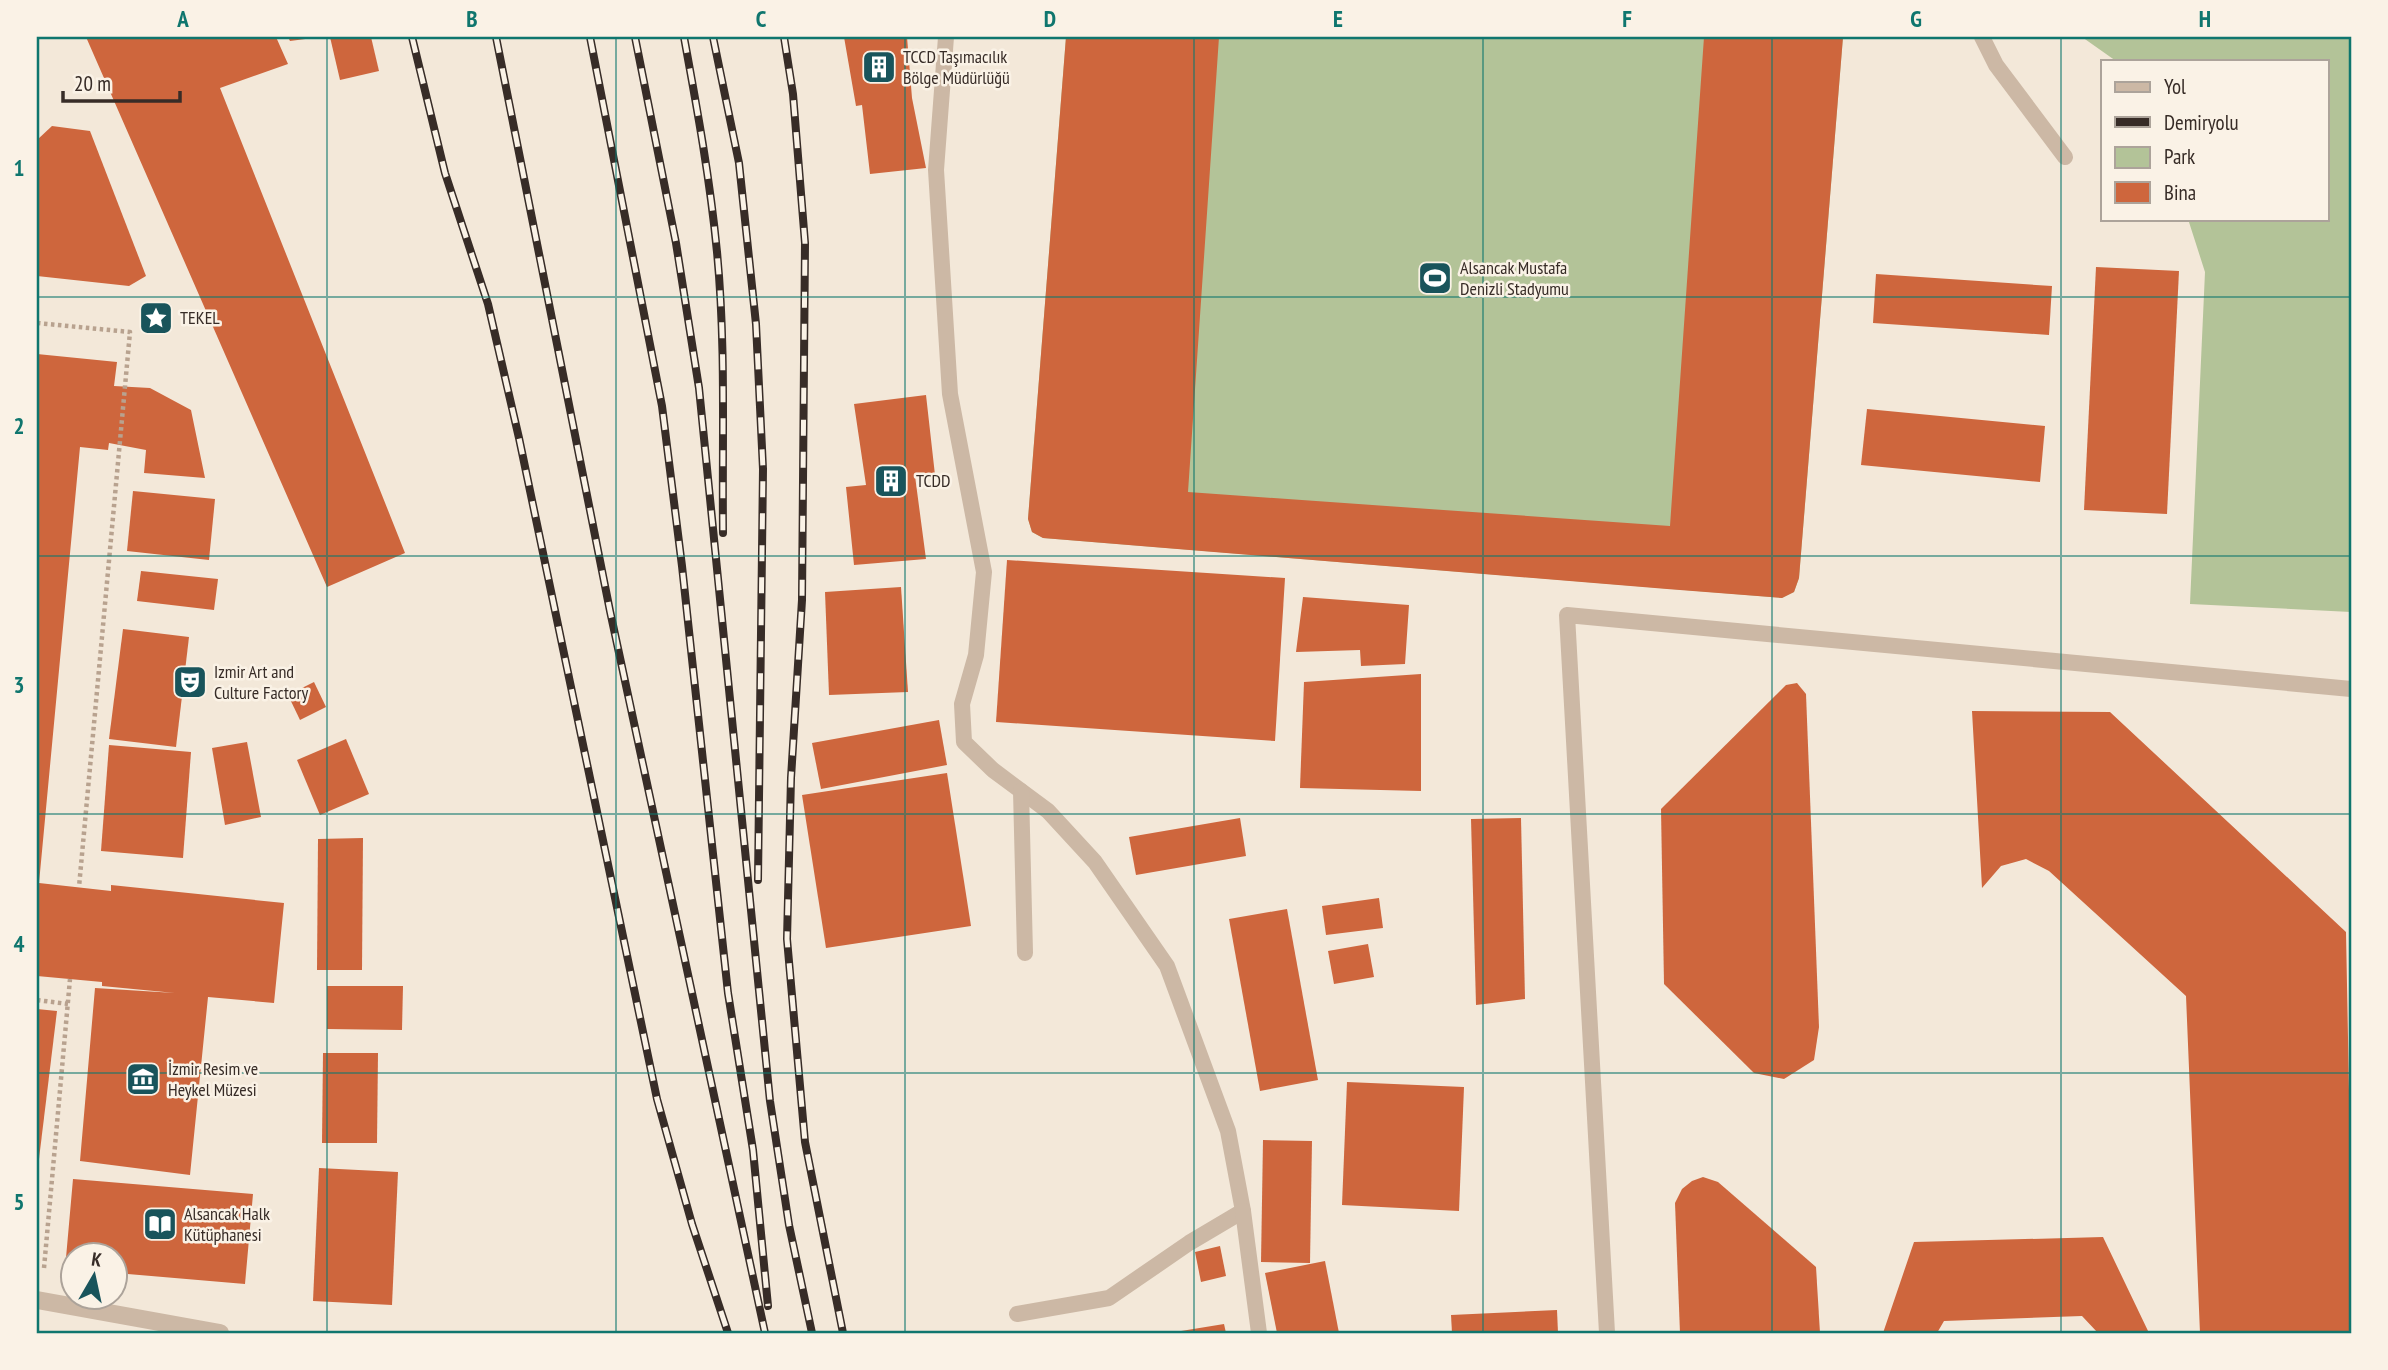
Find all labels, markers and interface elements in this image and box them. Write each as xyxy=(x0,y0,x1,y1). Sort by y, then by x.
text: A xyxy=(176,4,189,33)
text: B xyxy=(466,4,478,33)
text: C xyxy=(756,4,767,33)
text: D xyxy=(1044,4,1056,33)
text: E xyxy=(1333,4,1343,33)
text: F xyxy=(1622,4,1632,33)
text: G xyxy=(1910,4,1922,33)
text: H xyxy=(2199,4,2211,33)
place label: TCCD Taşımacılık Bölge Müdürlüğü xyxy=(903,45,1010,89)
building icon: TCCD Taşımacılık Bölge Müdürlüğü xyxy=(860,48,898,86)
scale bar xyxy=(63,60,180,104)
legend xyxy=(2101,60,2328,220)
text: 20 m xyxy=(74,70,111,97)
text: Yol xyxy=(2164,73,2186,100)
text: Demiryolu xyxy=(2164,109,2239,136)
text: Park xyxy=(2164,143,2195,170)
text: 1 xyxy=(14,153,25,182)
text: Bina xyxy=(2164,179,2196,206)
place label: Alsancak Mustafa Denizli Stadyumu xyxy=(1460,256,1569,300)
sports icon: Alsancak Mustafa Denizli Stadyumu xyxy=(1416,259,1454,297)
place icon: TEKEL xyxy=(137,299,175,337)
place label: TEKEL xyxy=(180,306,220,329)
text: 2 xyxy=(14,411,25,440)
building icon: TCDD xyxy=(872,462,910,500)
place label: TCDD xyxy=(916,469,951,492)
place label: Izmir Art and Culture Factory xyxy=(214,660,309,704)
theatre icon: Izmir Art and Culture Factory xyxy=(171,663,209,701)
text: 3 xyxy=(14,670,25,699)
text: 4 xyxy=(14,929,25,958)
place label: İzmir Resim ve Heykel Müzesi xyxy=(168,1057,258,1101)
museum icon: İzmir Resim ve Heykel Müzesi xyxy=(124,1060,162,1098)
text: 5 xyxy=(14,1187,25,1216)
place label: Alsancak Halk Kütüphanesi xyxy=(184,1202,270,1246)
library icon: Alsancak Halk Kütüphanesi xyxy=(141,1205,179,1243)
north arrow xyxy=(60,1240,130,1310)
text: K xyxy=(90,1247,104,1272)

